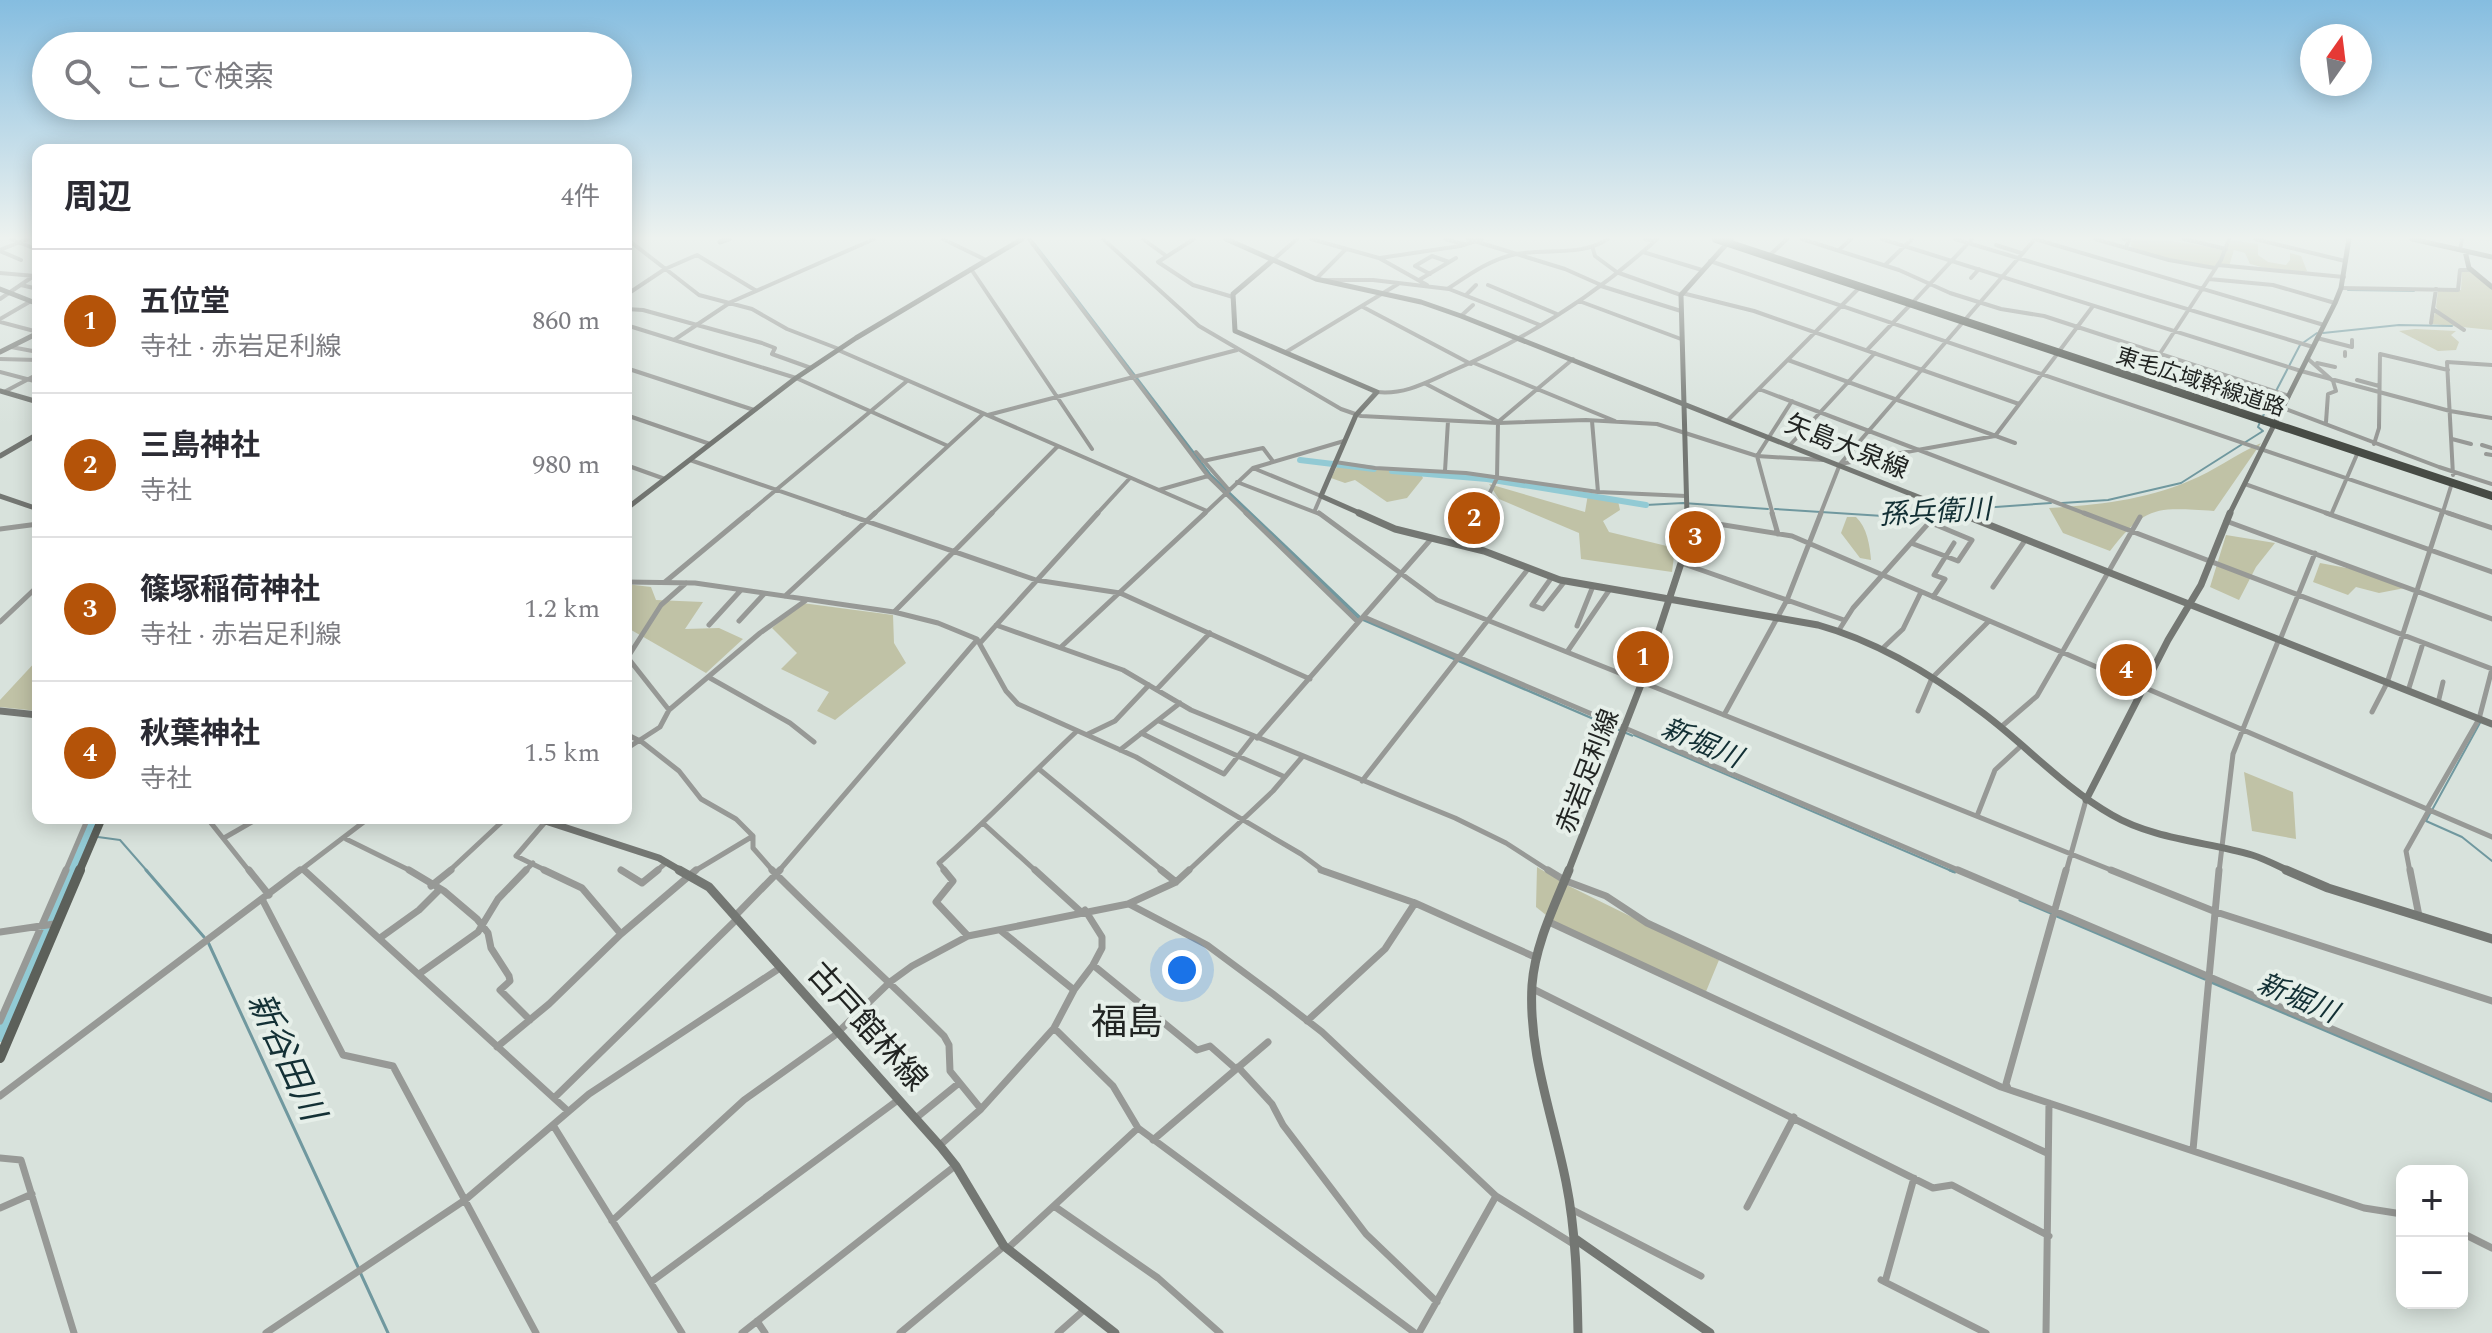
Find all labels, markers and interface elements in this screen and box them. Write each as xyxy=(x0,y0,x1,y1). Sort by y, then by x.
north arrow xyxy=(2300,24,2372,96)
search box xyxy=(32,32,632,120)
icon: search xyxy=(60,54,104,98)
text: ここで検索 xyxy=(124,55,274,101)
text: 周辺 xyxy=(64,172,132,224)
text: 4件 xyxy=(561,177,600,217)
text: 五位堂 xyxy=(140,279,230,325)
text: 1 xyxy=(83,301,97,341)
text: 860 m xyxy=(532,301,600,341)
text: 寺社 · 赤岩足利線 xyxy=(140,327,342,367)
street label: 東毛広域幹線道路 xyxy=(2112,340,2289,425)
street label: 矢島大泉線 xyxy=(1779,404,1914,490)
text: 三島神社 xyxy=(140,423,260,469)
text: 2 xyxy=(83,445,97,485)
text: 980 m xyxy=(532,445,600,485)
text: 寺社 xyxy=(140,471,192,511)
pin: 2 xyxy=(1448,488,1500,548)
water label: 孫兵衛川 xyxy=(1878,488,1995,537)
pin: 3 xyxy=(1669,507,1721,567)
text: 篠塚稲荷神社 xyxy=(140,567,320,613)
text: 3 xyxy=(83,589,97,629)
text: 1.2 km xyxy=(524,589,600,629)
text: 寺社 · 赤岩足利線 xyxy=(140,615,342,655)
pin: 1 xyxy=(1617,627,1669,687)
pin: 4 xyxy=(2100,640,2152,700)
street label: 赤岩足利線 xyxy=(1546,704,1630,839)
water label: 新堀川 xyxy=(1654,707,1751,781)
text: 秋葉神社 xyxy=(140,711,260,757)
text: 4 xyxy=(83,733,97,773)
text: 1.5 km xyxy=(524,733,600,773)
text: 寺社 xyxy=(140,759,192,799)
your location xyxy=(1162,950,1202,990)
street label: 古戸館林線 xyxy=(795,951,939,1103)
water label: 新堀川 xyxy=(2250,962,2347,1036)
water label: 新谷田川 xyxy=(233,984,339,1132)
district label: 福島 xyxy=(1091,996,1163,1051)
map controls xyxy=(2396,1165,2468,1309)
button: + xyxy=(2396,1165,2468,1237)
button: − xyxy=(2396,1237,2468,1309)

